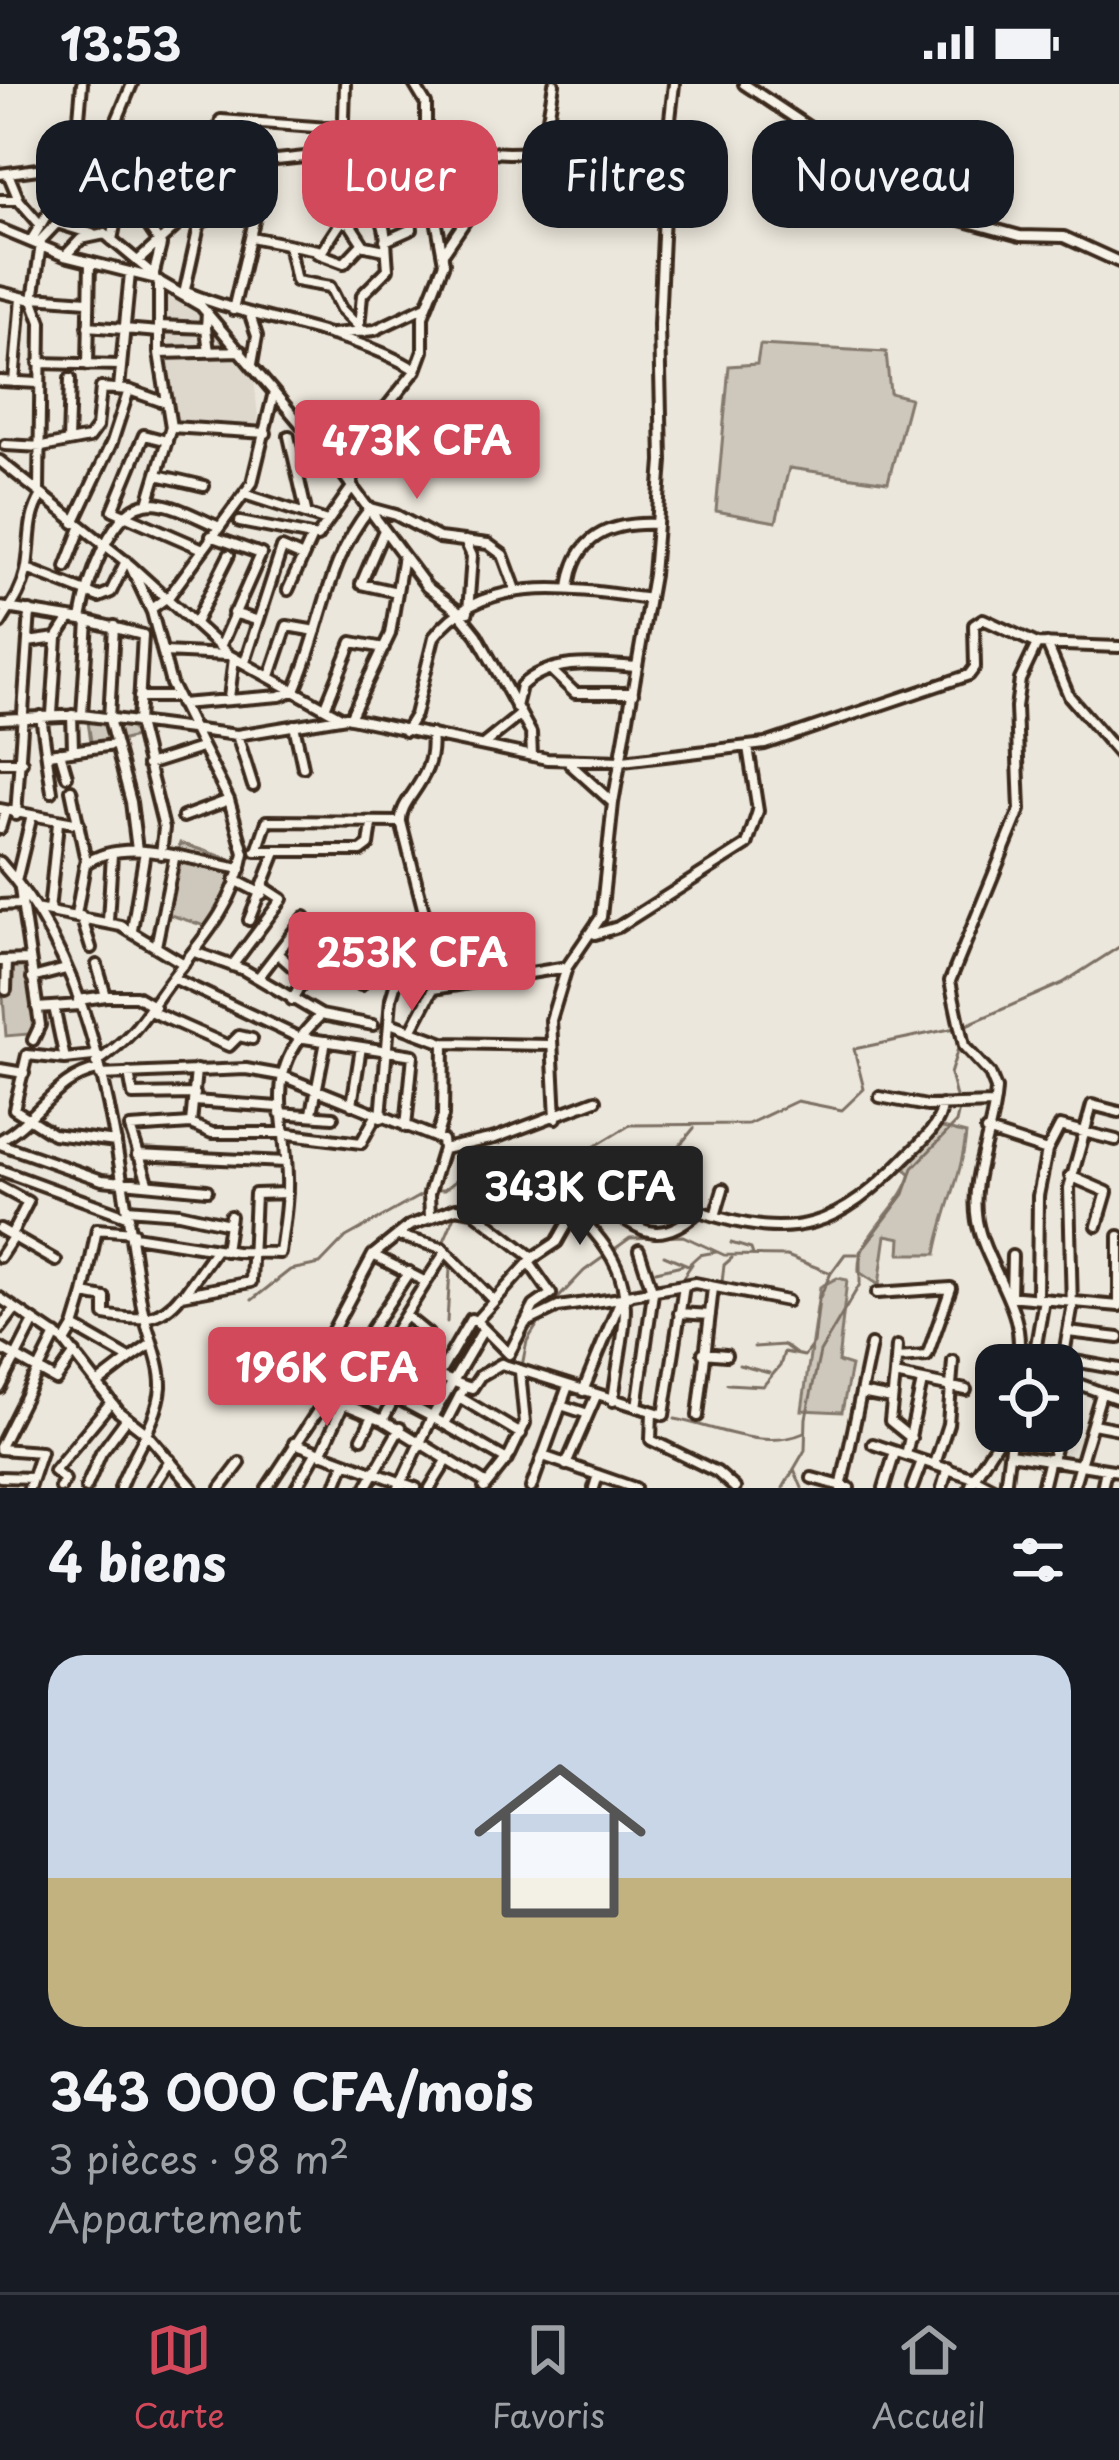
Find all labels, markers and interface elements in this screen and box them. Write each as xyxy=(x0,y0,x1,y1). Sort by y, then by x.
text: 13:53 xyxy=(60,8,182,76)
chip: Acheter xyxy=(36,120,278,228)
chip: Louer xyxy=(302,120,498,228)
chip: Filtres xyxy=(522,120,728,228)
chip: Nouveau xyxy=(752,120,1014,228)
pin: 473K CFA xyxy=(293,400,541,502)
text: 473K CFA xyxy=(322,409,512,468)
pin: 253K CFA xyxy=(288,912,536,1014)
text: 253K CFA xyxy=(315,921,509,980)
pin: 343K CFA xyxy=(456,1146,704,1248)
text: 343K CFA xyxy=(484,1155,676,1214)
pin: 196K CFA xyxy=(203,1327,451,1429)
text: 196K CFA xyxy=(235,1336,419,1395)
map controls xyxy=(975,1344,1083,1452)
button: locate xyxy=(975,1344,1083,1452)
text: 4 biens xyxy=(48,1522,227,1599)
icon: filters xyxy=(1005,1527,1071,1593)
icon: home xyxy=(452,1733,668,1949)
text: 343 000 CFA/mois xyxy=(48,2051,534,2128)
text: 3 pièces · 98 m² xyxy=(48,2128,349,2187)
text: Appartement xyxy=(48,2187,302,2246)
tab: Carte xyxy=(133,2317,225,2439)
tab: Favoris xyxy=(492,2317,605,2439)
tab: Accueil xyxy=(872,2317,986,2439)

